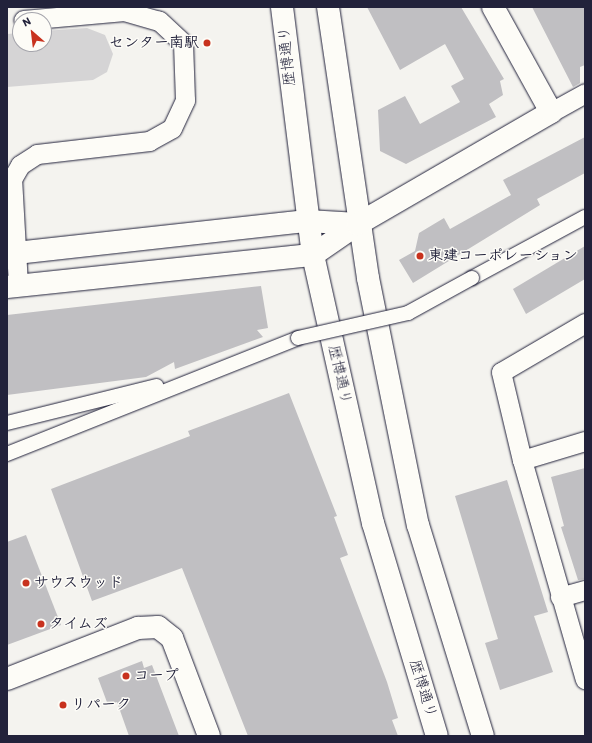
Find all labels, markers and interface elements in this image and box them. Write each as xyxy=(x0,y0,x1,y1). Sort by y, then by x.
north arrow xyxy=(12,12,52,52)
text: N xyxy=(20,14,33,29)
street label: 歴博通り xyxy=(275,25,299,87)
place label: センター南駅 xyxy=(109,34,199,52)
marker: センター南駅 xyxy=(202,38,212,48)
place label: 東建コーポレーション xyxy=(428,247,579,265)
marker: 東建コーポレーション xyxy=(415,251,425,261)
street label: 歴博通り xyxy=(324,344,356,406)
place label: サウスウッド xyxy=(34,574,124,592)
marker: サウスウッド xyxy=(21,578,31,588)
place label: タイムズ xyxy=(49,615,109,633)
marker: タイムズ xyxy=(36,619,46,629)
street label: 歴博通り xyxy=(406,658,440,720)
place label: コープ xyxy=(134,667,179,685)
marker: コープ xyxy=(121,671,131,681)
place label: リパーク xyxy=(71,696,131,714)
marker: リパーク xyxy=(58,700,68,710)

